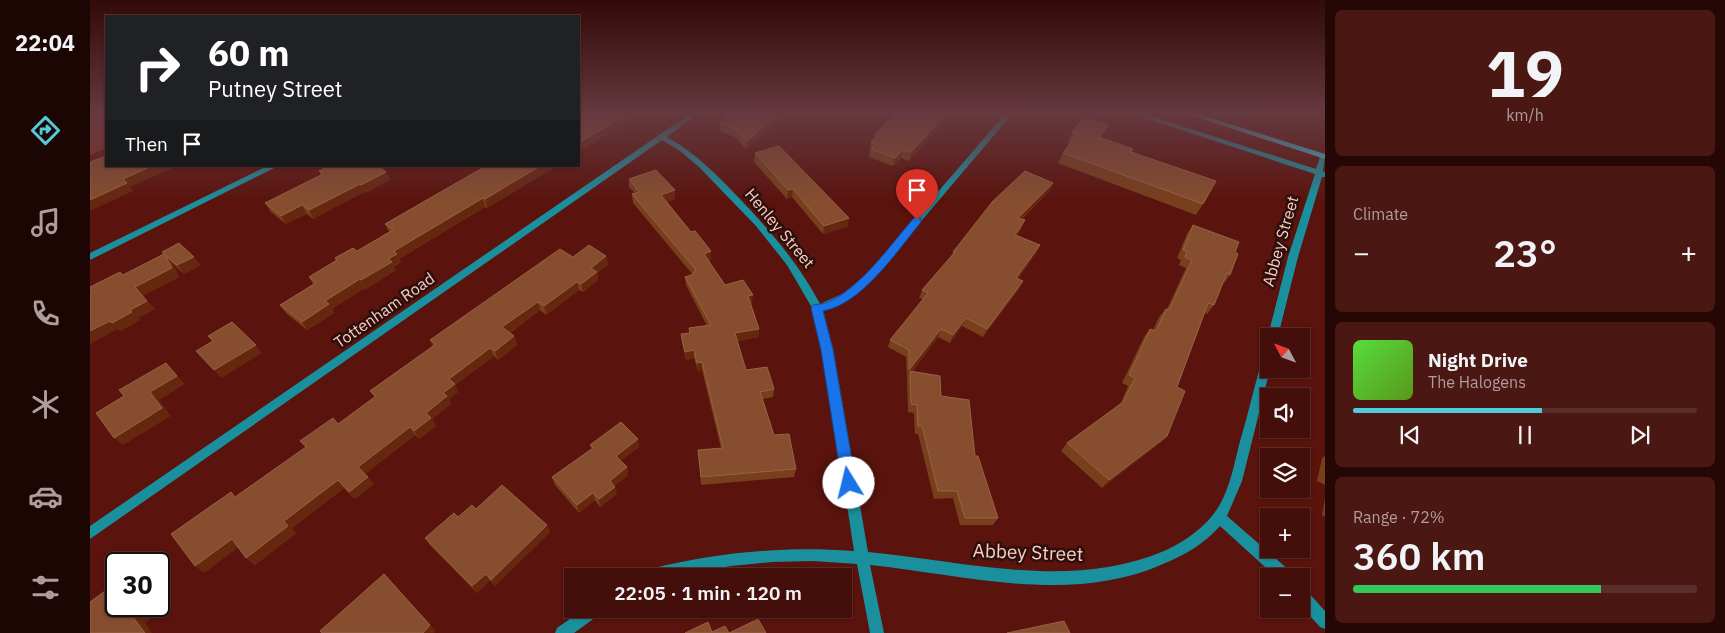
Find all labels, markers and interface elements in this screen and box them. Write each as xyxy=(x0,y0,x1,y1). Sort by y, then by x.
text: 22:04 xyxy=(15,28,75,57)
text: 60 m xyxy=(208,30,290,76)
text: 19 xyxy=(1486,30,1564,115)
icon: right xyxy=(125,35,190,100)
text: Putney Street xyxy=(208,74,343,103)
text: km/h xyxy=(1506,105,1544,125)
icon: directions xyxy=(28,113,63,148)
icon: arrive xyxy=(178,130,206,158)
text: Then xyxy=(125,132,168,156)
pin xyxy=(896,169,938,220)
icon: arrive xyxy=(903,176,931,204)
street label: Henley Street xyxy=(741,184,819,272)
street label: Abbey Street xyxy=(1258,193,1302,289)
text: Climate xyxy=(1353,204,1408,224)
icon: music xyxy=(28,205,63,240)
text: 23° xyxy=(1493,228,1557,277)
text: − xyxy=(1353,234,1370,271)
text: + xyxy=(1680,234,1697,271)
street label: Tottenham Road xyxy=(330,268,438,352)
icon: phone xyxy=(28,296,63,331)
north arrow xyxy=(1260,328,1310,378)
map controls xyxy=(1260,328,1310,618)
text: Night Drive xyxy=(1428,348,1528,372)
text: The Halogens xyxy=(1428,372,1526,392)
icon: climate xyxy=(28,387,63,422)
button: sound xyxy=(1260,388,1310,438)
icon: previous xyxy=(1396,421,1424,449)
icon: pause xyxy=(1511,421,1539,449)
icon: next xyxy=(1626,421,1654,449)
button: layers xyxy=(1260,448,1310,498)
position arrow xyxy=(822,456,874,508)
icon: car xyxy=(28,479,63,514)
text: Range · 72% xyxy=(1353,507,1445,527)
button: + xyxy=(1260,508,1310,558)
text: 360 km xyxy=(1353,531,1485,580)
street label: Abbey Street xyxy=(972,538,1084,566)
speed limit sign: 30 xyxy=(105,552,170,617)
button: − xyxy=(1260,568,1310,618)
icon: filters xyxy=(28,570,63,605)
text: 22:05 · 1 min · 120 m xyxy=(614,581,802,605)

